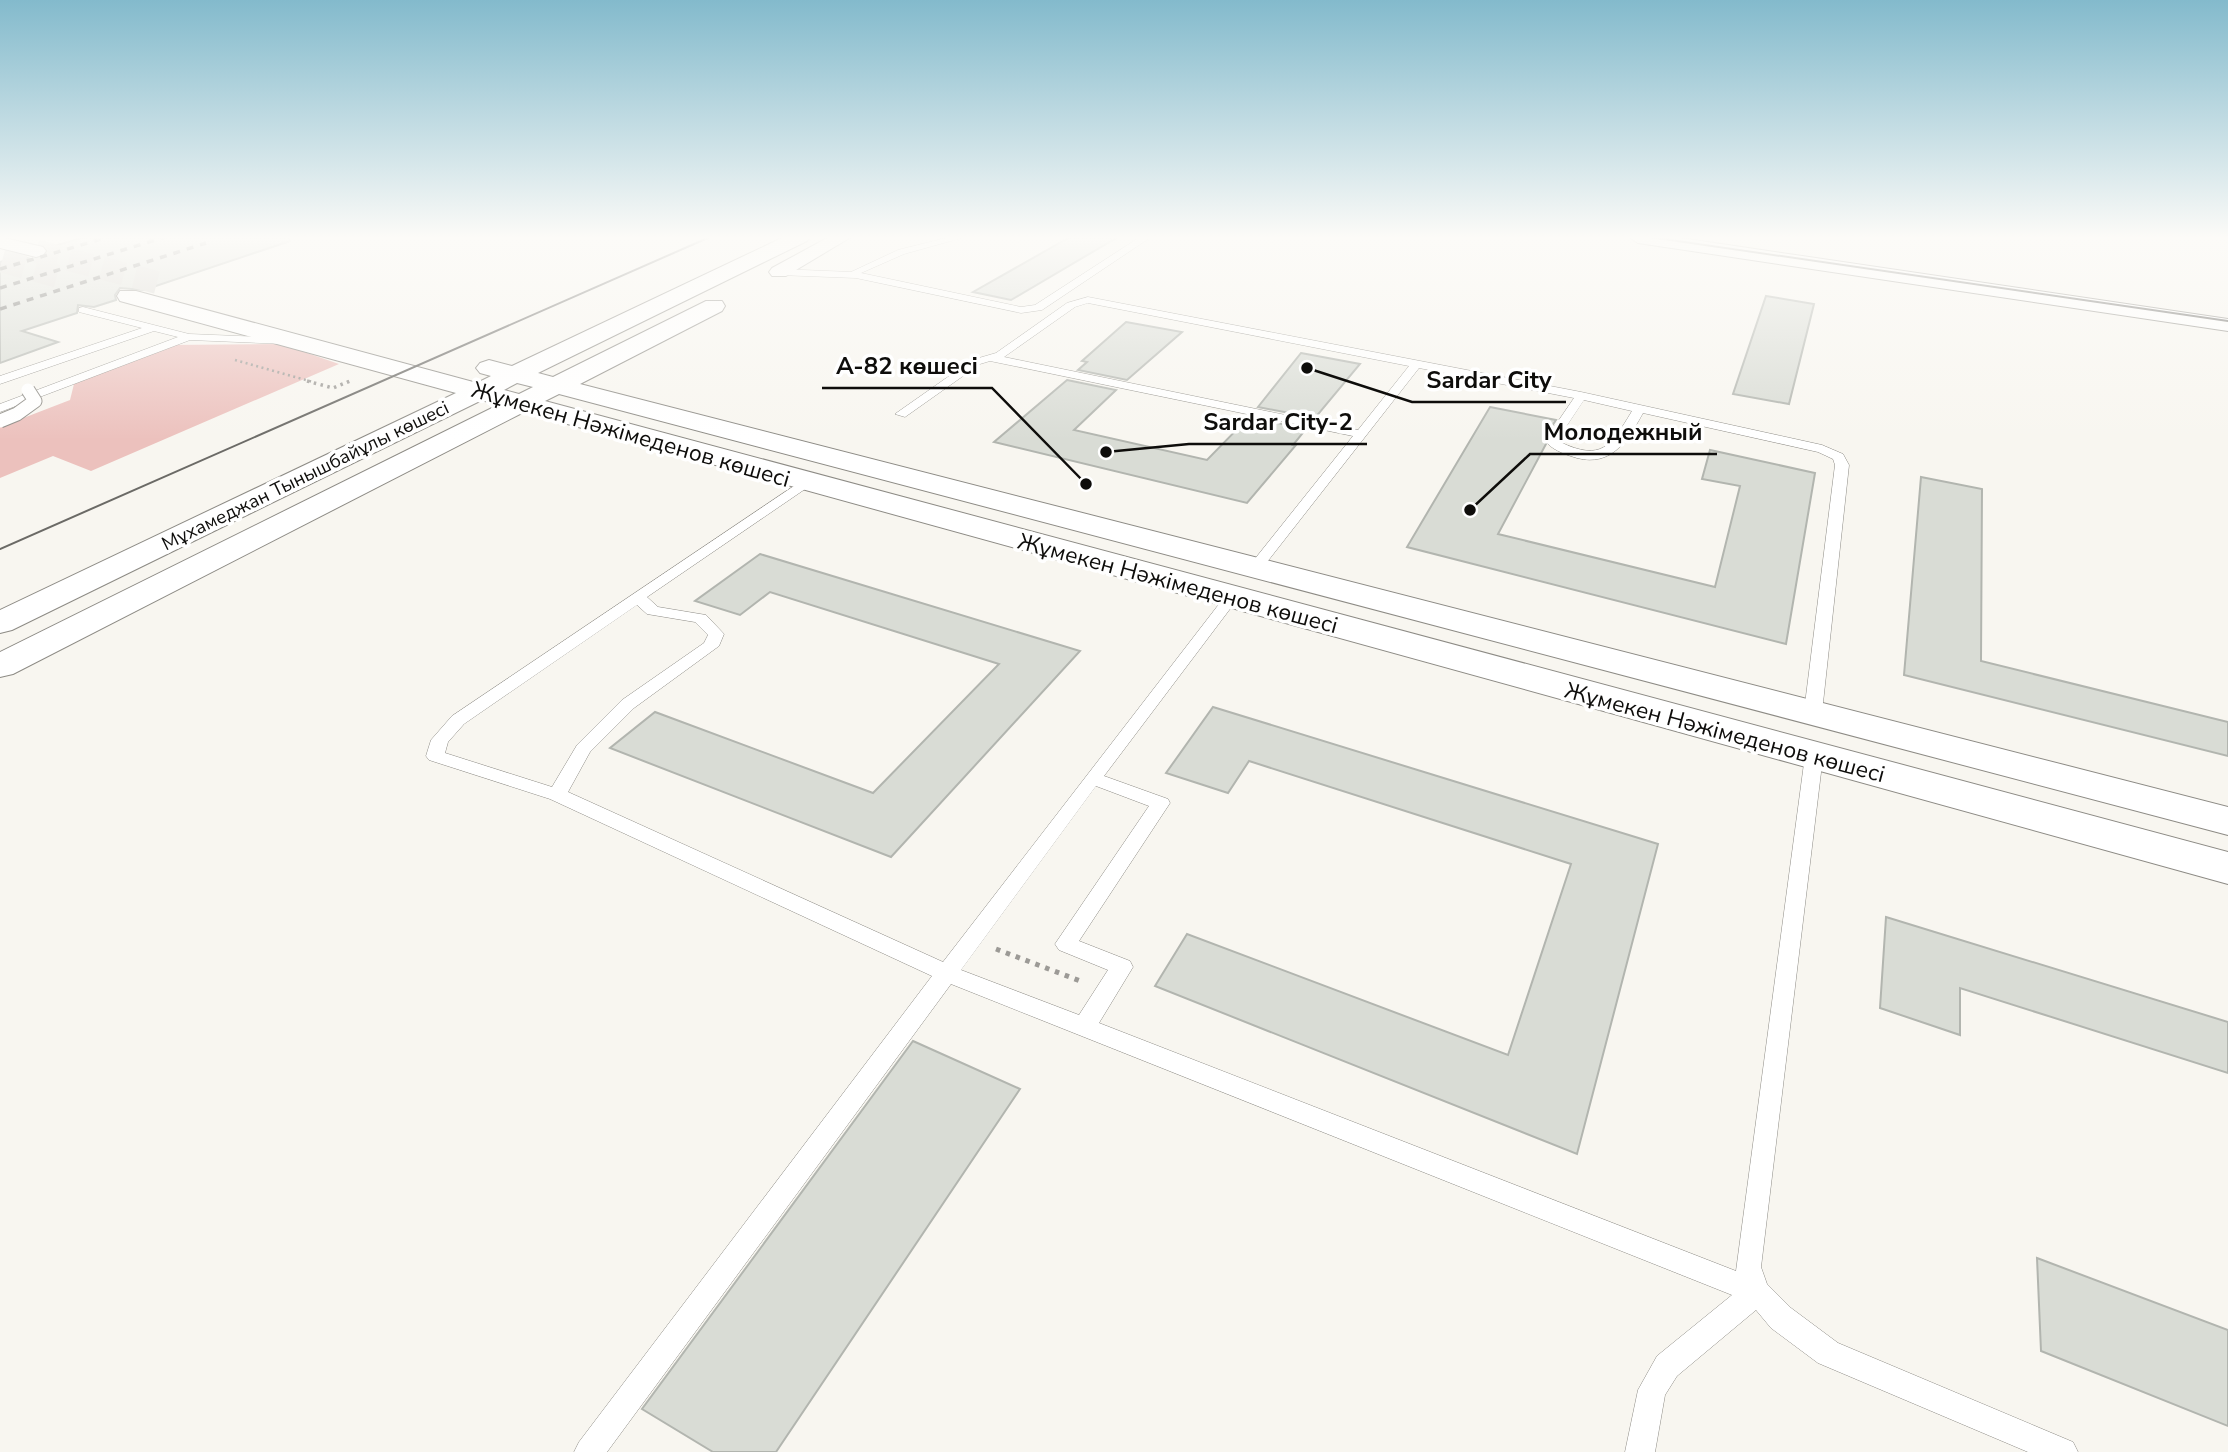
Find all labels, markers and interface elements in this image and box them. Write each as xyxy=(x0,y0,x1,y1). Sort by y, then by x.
callout: A-82 көшесі xyxy=(822,343,992,388)
text: A-82 көшесі xyxy=(836,350,978,382)
callout: Sardar City xyxy=(1412,357,1566,402)
text: Sardar City xyxy=(1426,364,1552,396)
street label: Жұмекен Нәжімеденов көшесі xyxy=(468,374,794,495)
street label: Мұхамеджан Тынышбайұлы көшесі xyxy=(158,395,453,557)
callout: Sardar City-2 xyxy=(1189,399,1367,444)
text: Sardar City-2 xyxy=(1203,406,1353,438)
callout: Молодежный xyxy=(1530,409,1717,454)
text: Молодежный xyxy=(1544,416,1702,448)
street label: Жұмекен Нәжімеденов көшесі xyxy=(1015,526,1341,641)
street label: Жұмекен Нәжімеденов көшесі xyxy=(1562,675,1888,790)

